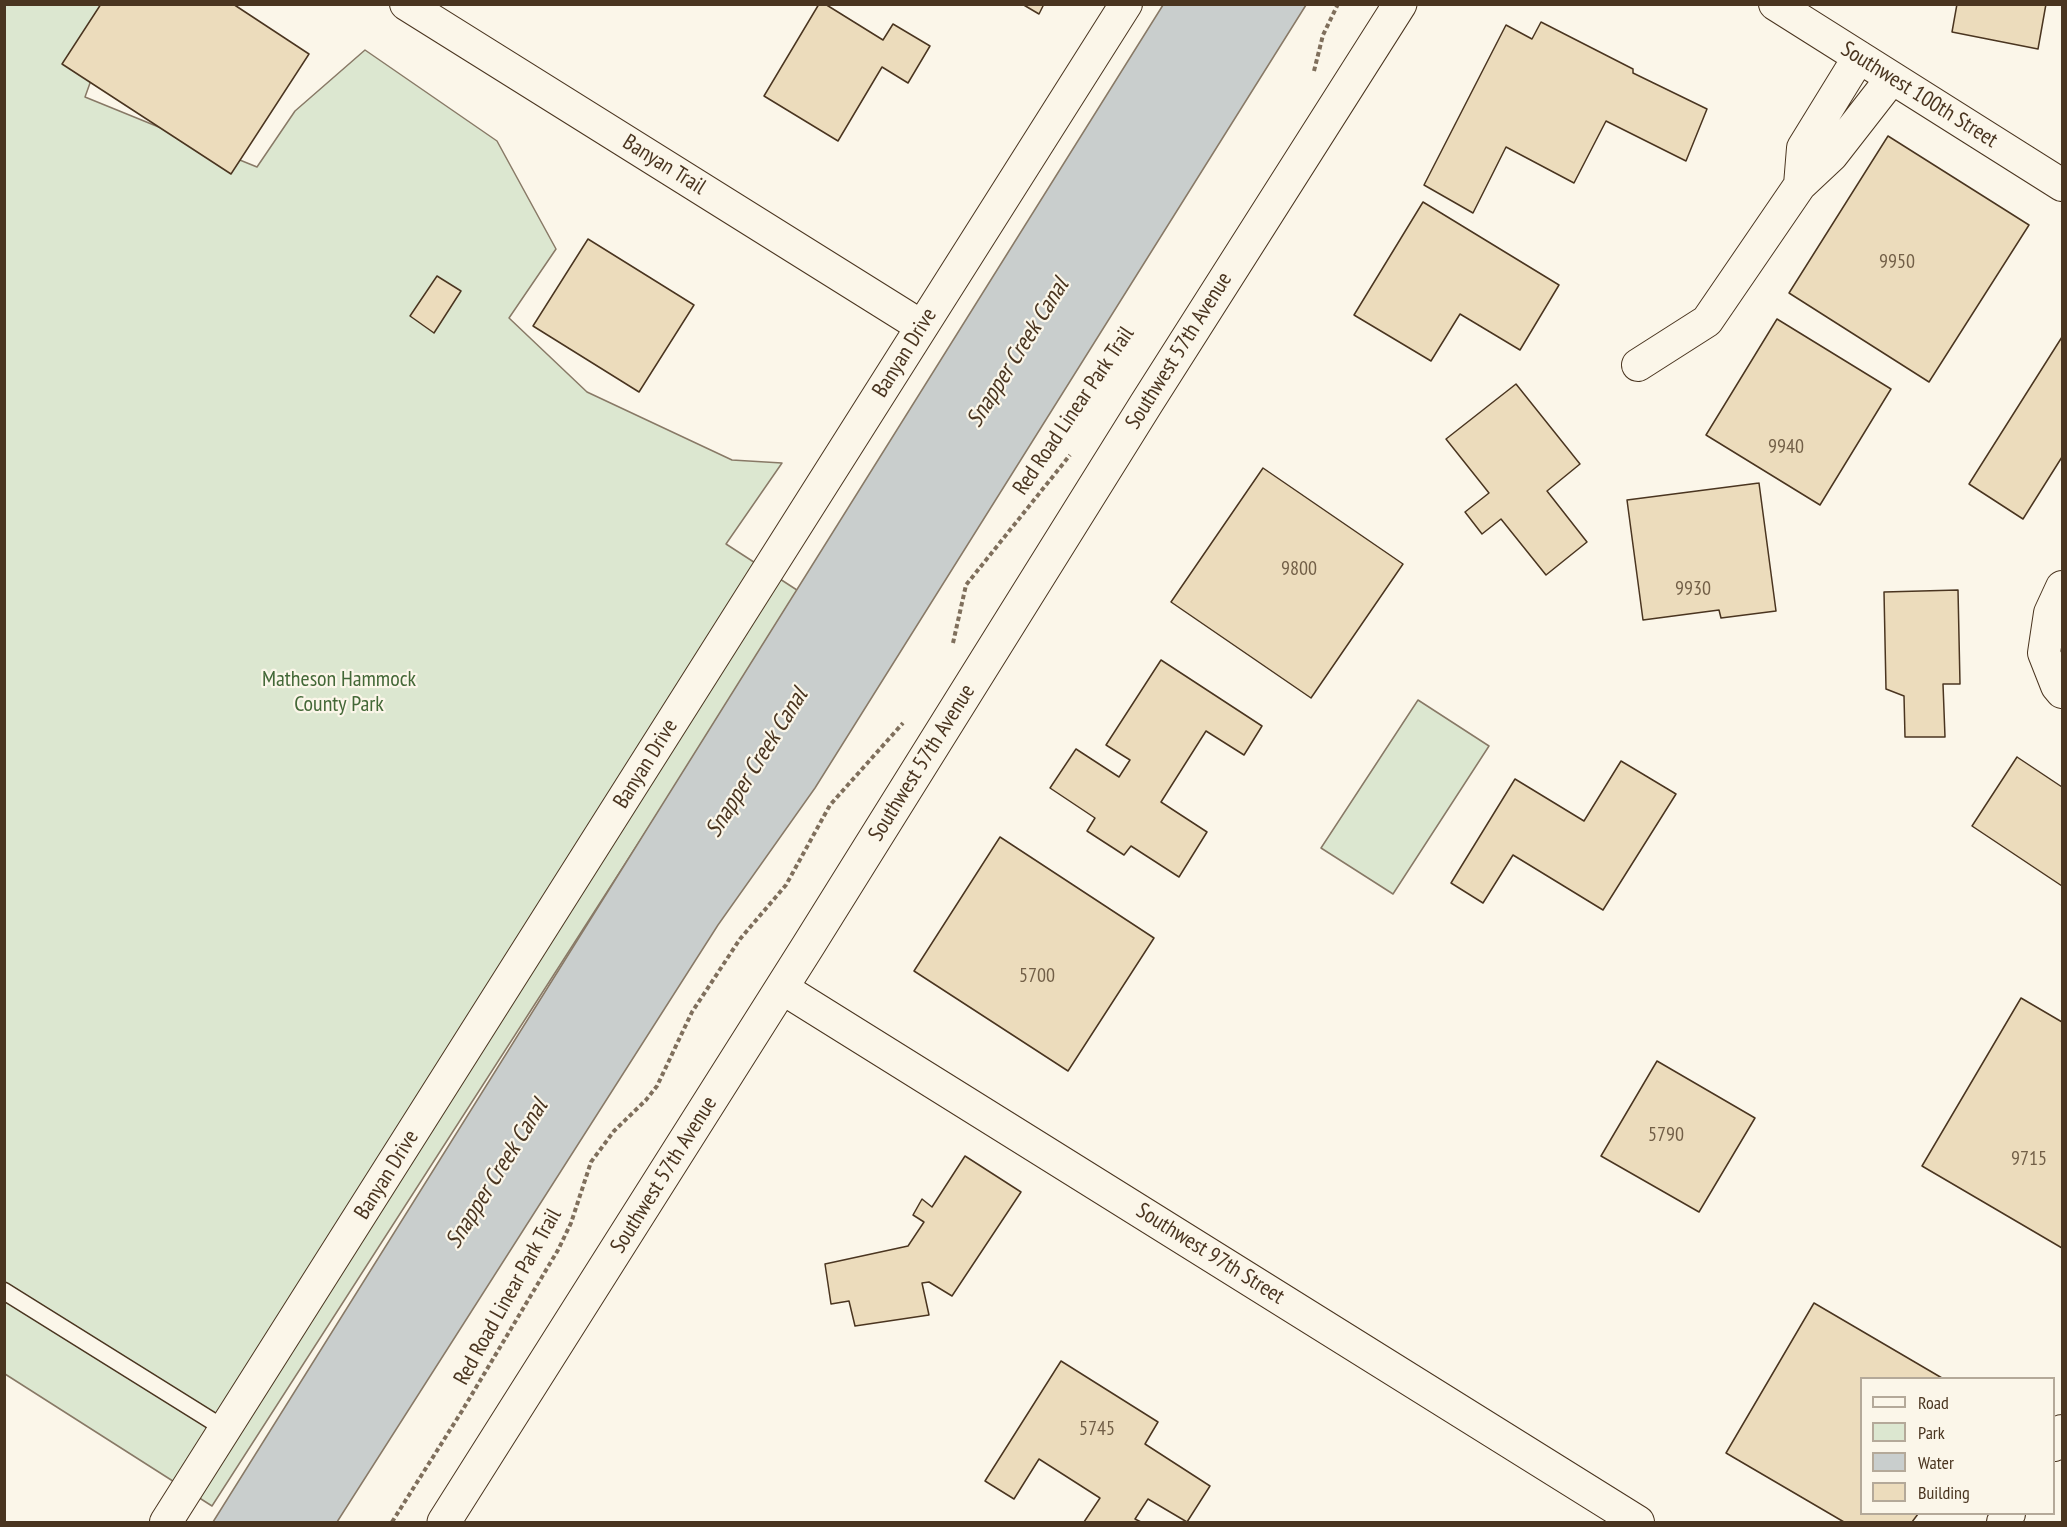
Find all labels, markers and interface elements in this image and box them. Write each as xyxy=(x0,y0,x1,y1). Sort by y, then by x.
street label: Southwest 100th Street xyxy=(1836,36,2002,154)
street label: Banyan Trail xyxy=(618,129,710,201)
house number: 9950 xyxy=(1879,250,1915,274)
street label: Southwest 57th Avenue xyxy=(1120,268,1238,434)
water label: Snapper Creek Canal xyxy=(961,273,1075,433)
street label: Banyan Drive xyxy=(867,304,943,402)
street label: Red Road Linear Park Trail xyxy=(1008,322,1140,500)
house number: 9940 xyxy=(1768,435,1804,459)
house number: 9800 xyxy=(1281,557,1317,581)
house number: 9930 xyxy=(1675,577,1711,601)
park label: Matheson Hammock County Park xyxy=(262,667,416,718)
street label: Southwest 57th Avenue xyxy=(863,680,981,846)
water label: Snapper Creek Canal xyxy=(700,683,814,843)
street label: Banyan Drive xyxy=(608,715,684,813)
house number: 5700 xyxy=(1019,964,1055,988)
street label: Southwest 57th Avenue xyxy=(605,1092,723,1258)
water label: Snapper Creek Canal xyxy=(440,1094,554,1254)
house number: 5790 xyxy=(1648,1123,1684,1147)
street label: Banyan Drive xyxy=(349,1126,425,1224)
house number: 9715 xyxy=(2011,1147,2047,1171)
street label: Southwest 97th Street xyxy=(1131,1198,1289,1310)
street label: Red Road Linear Park Trail xyxy=(449,1204,567,1390)
legend xyxy=(1860,1377,2055,1515)
text: Road xyxy=(1918,1391,1949,1414)
house number: 5745 xyxy=(1079,1417,1115,1441)
text: Park xyxy=(1918,1421,1945,1444)
text: Water xyxy=(1918,1451,1954,1474)
text: Building xyxy=(1918,1481,1970,1504)

